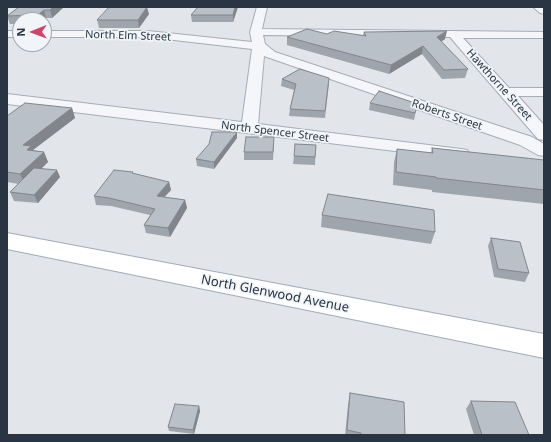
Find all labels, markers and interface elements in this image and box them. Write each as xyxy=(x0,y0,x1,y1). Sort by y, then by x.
north arrow xyxy=(12,12,52,52)
text: N xyxy=(13,28,28,37)
street label: North Elm Street xyxy=(85,28,171,44)
street label: Hawthorne Street xyxy=(463,47,535,123)
street label: Roberts Street xyxy=(410,97,484,133)
street label: North Spencer Street xyxy=(220,119,330,145)
street label: North Glenwood Avenue xyxy=(200,272,350,316)

